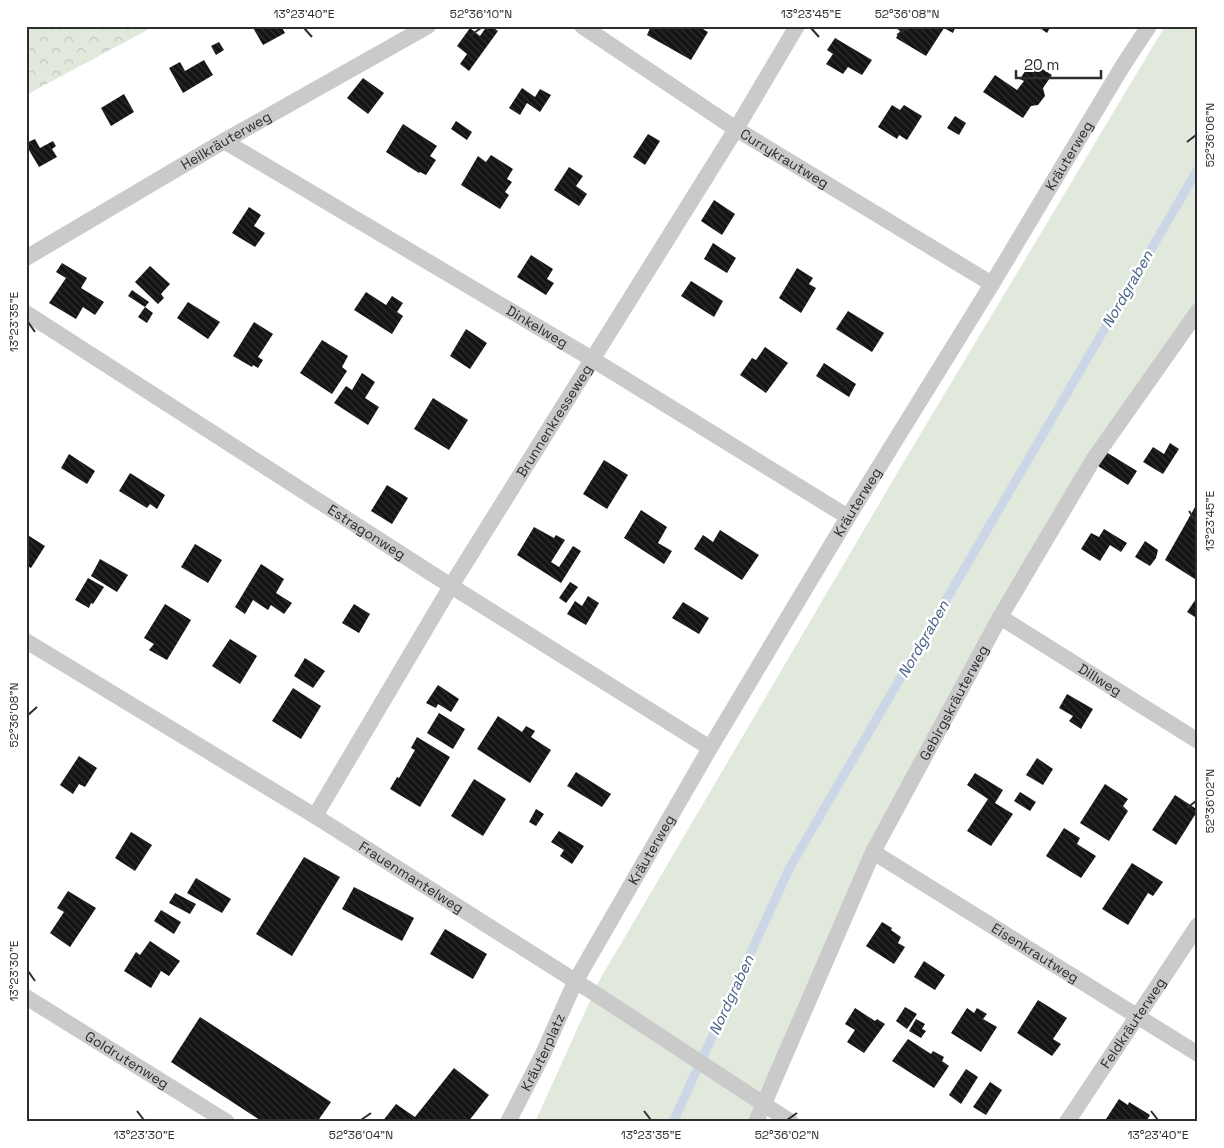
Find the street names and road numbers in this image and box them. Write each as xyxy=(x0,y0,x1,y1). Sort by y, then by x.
street label: Heilkräuterweg xyxy=(177,107,274,174)
street label: Kräuterweg xyxy=(1041,118,1097,194)
street label: Currykrautweg xyxy=(737,125,832,192)
street label: Dinkelweg xyxy=(503,301,571,352)
street label: Brunnenkresseweg xyxy=(512,361,596,480)
street label: Kräuterweg xyxy=(829,464,885,540)
street label: Estragonweg xyxy=(324,500,409,564)
street label: Gebirgskräuterweg xyxy=(915,642,992,764)
street label: Dillweg xyxy=(1075,659,1125,700)
street label: Kräuterweg xyxy=(624,811,679,888)
street label: Frauenmantelweg xyxy=(356,837,467,917)
street label: Eisenkrautweg xyxy=(988,919,1082,987)
street label: Feldkräuterweg xyxy=(1096,974,1170,1072)
street label: Kräuterplatz xyxy=(517,1011,569,1094)
street label: Goldrutenweg xyxy=(82,1027,172,1093)

